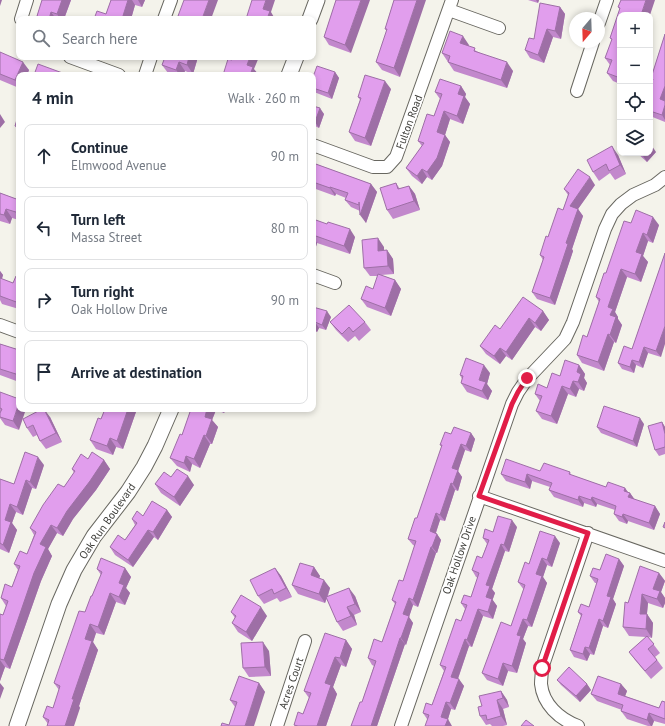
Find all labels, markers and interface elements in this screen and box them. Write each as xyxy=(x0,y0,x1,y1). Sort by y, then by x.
north arrow xyxy=(569,12,605,48)
map controls xyxy=(617,12,653,156)
button: + xyxy=(617,12,653,48)
search box xyxy=(16,16,316,60)
icon: search xyxy=(30,27,52,49)
text: Search here xyxy=(62,29,138,48)
button: − xyxy=(617,48,653,84)
button: locate xyxy=(617,84,653,120)
text: 4 min xyxy=(32,87,73,109)
text: Walk · 260 m xyxy=(228,90,300,107)
street label: Fulton Road xyxy=(393,93,425,151)
button: layers xyxy=(617,120,653,156)
text: Continue xyxy=(71,138,128,157)
icon: ahead xyxy=(33,145,55,167)
text: 90 m xyxy=(271,148,299,165)
text: Elmwood Avenue xyxy=(71,157,166,174)
text: Turn left xyxy=(71,210,125,229)
icon: left xyxy=(33,217,55,239)
text: 80 m xyxy=(271,220,299,237)
text: Massa Street xyxy=(71,229,142,246)
text: Turn right xyxy=(71,282,134,301)
icon: right xyxy=(33,289,55,311)
text: 90 m xyxy=(271,292,299,309)
text: Oak Hollow Drive xyxy=(71,301,168,318)
icon: arrive xyxy=(33,361,55,383)
text: Arrive at destination xyxy=(71,363,202,382)
route end xyxy=(518,369,536,387)
street label: Oak Run Boulevard xyxy=(76,480,138,562)
street label: Oak Hollow Drive xyxy=(439,514,479,596)
street label: Acres Court xyxy=(276,655,306,711)
route start xyxy=(533,659,551,677)

